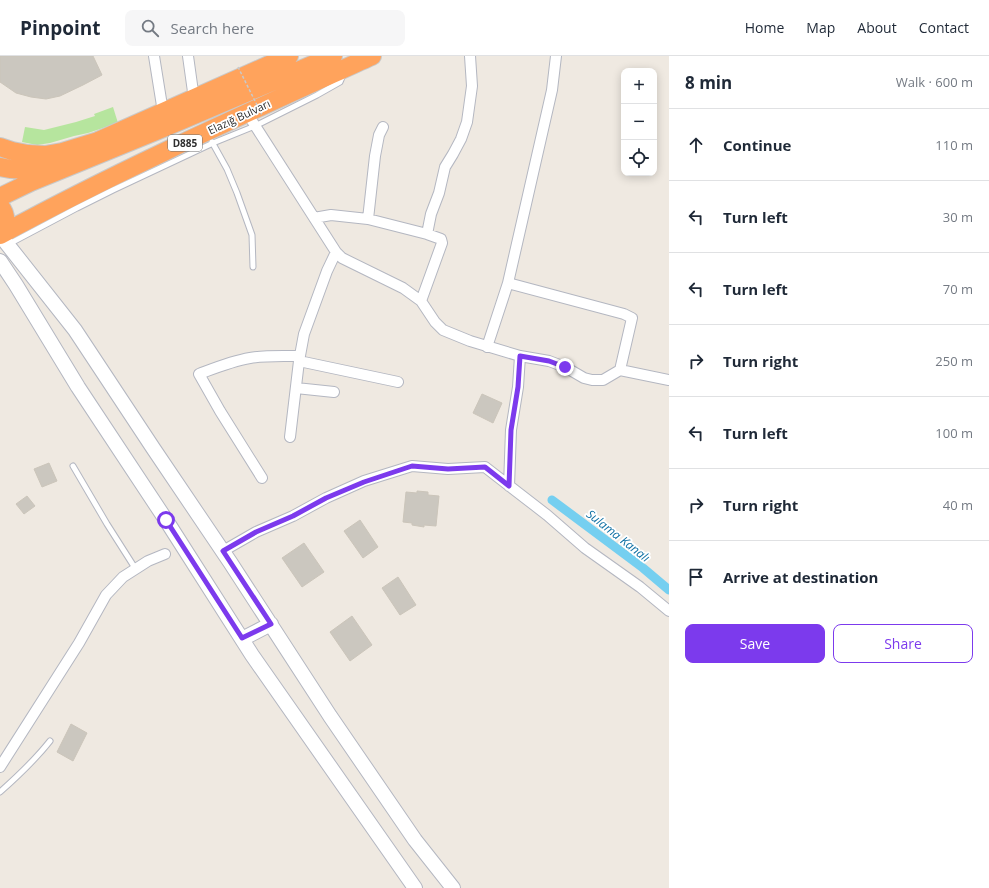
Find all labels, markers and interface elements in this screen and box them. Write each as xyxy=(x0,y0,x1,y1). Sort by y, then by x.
search box xyxy=(125,10,405,46)
text: Pinpoint xyxy=(20,15,101,41)
icon: search xyxy=(139,17,161,39)
text: Search here xyxy=(171,18,254,38)
text: Home xyxy=(745,18,784,37)
text: Map xyxy=(806,18,835,37)
text: About xyxy=(857,18,897,37)
text: Contact xyxy=(919,18,969,37)
map controls xyxy=(621,68,657,176)
button: + xyxy=(621,68,657,104)
text: 8 min xyxy=(685,71,732,94)
text: Walk · 600 m xyxy=(896,73,973,91)
street label: Elazığ Bulvarı xyxy=(205,96,272,138)
button: − xyxy=(621,104,657,140)
icon: ahead xyxy=(685,134,707,156)
road number: D885 xyxy=(168,135,202,151)
text: Continue xyxy=(723,135,791,155)
text: 110 m xyxy=(935,136,973,154)
button: locate xyxy=(621,140,657,176)
icon: left xyxy=(685,206,707,228)
text: Turn left xyxy=(723,207,788,227)
text: 30 m xyxy=(943,208,973,226)
icon: left xyxy=(685,278,707,300)
text: Turn left xyxy=(723,279,788,299)
text: 70 m xyxy=(943,280,973,298)
icon: right xyxy=(685,350,707,372)
text: Turn right xyxy=(723,351,798,371)
text: 250 m xyxy=(935,352,973,370)
route end xyxy=(556,358,574,376)
icon: left xyxy=(685,422,707,444)
text: Turn left xyxy=(723,423,788,443)
text: 100 m xyxy=(935,424,973,442)
icon: right xyxy=(685,494,707,516)
text: Turn right xyxy=(723,495,798,515)
text: 40 m xyxy=(943,496,973,514)
water label: Sulama Kanalı xyxy=(583,505,654,566)
route start xyxy=(157,511,175,529)
icon: arrive xyxy=(685,566,707,588)
text: Arrive at destination xyxy=(723,567,878,587)
button: Save xyxy=(685,624,825,663)
button: Share xyxy=(833,624,973,663)

